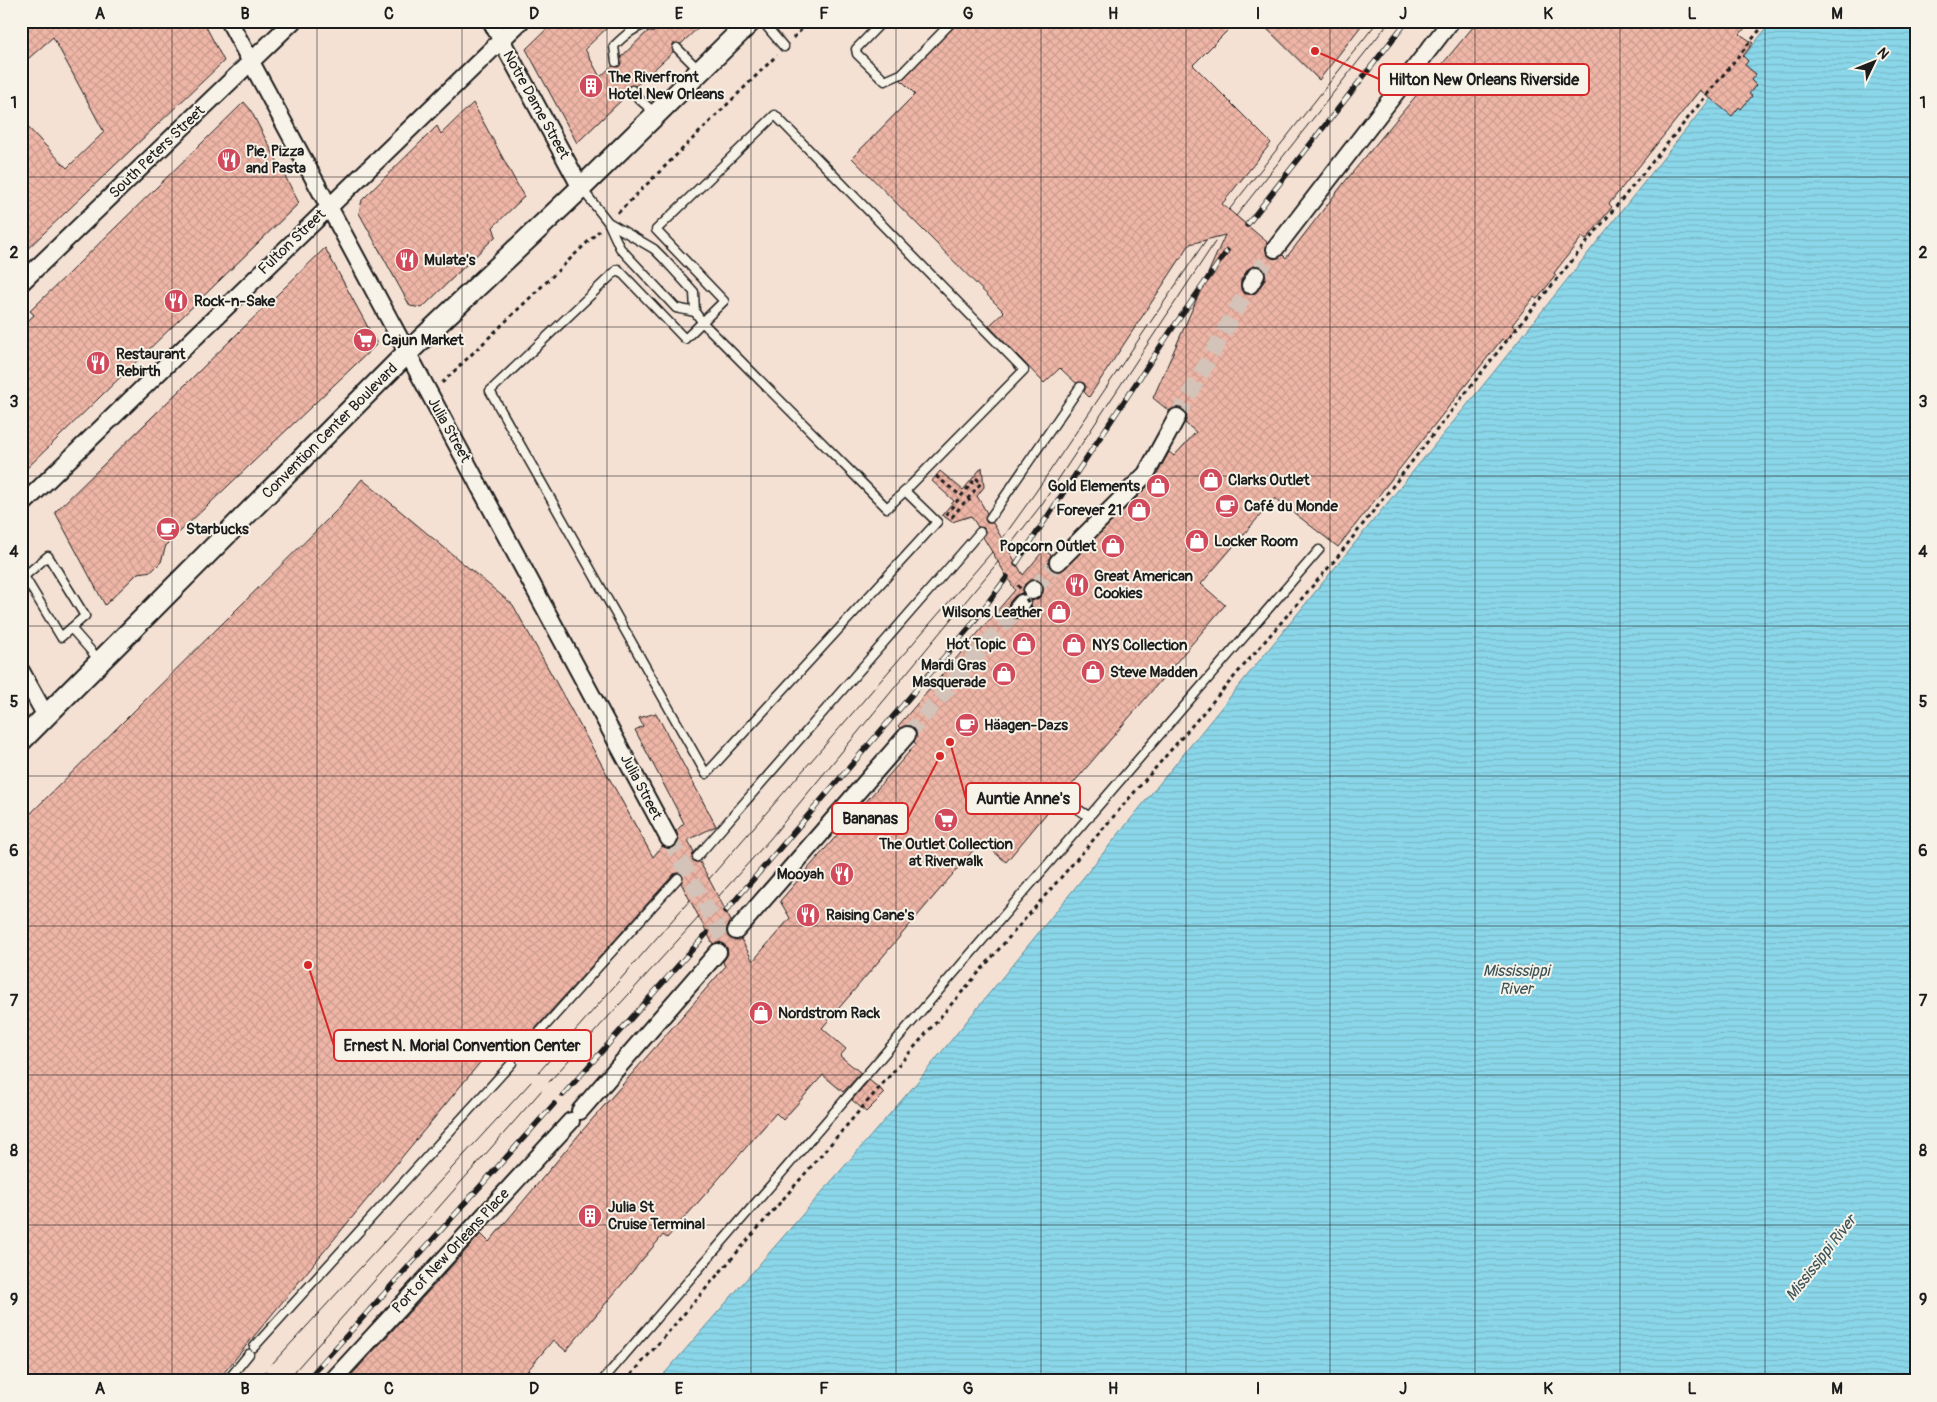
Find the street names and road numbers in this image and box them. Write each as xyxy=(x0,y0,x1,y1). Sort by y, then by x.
street label: Notre Dame Street xyxy=(498,47,574,163)
street label: South Peters Street xyxy=(105,101,210,203)
street label: Fulton Street xyxy=(254,204,330,279)
street label: Convention Center Boulevard xyxy=(258,359,402,503)
street label: Julia Street xyxy=(423,394,475,467)
street label: Julia Street xyxy=(616,751,667,824)
street label: Port of New Orleans Place xyxy=(388,1184,514,1317)

